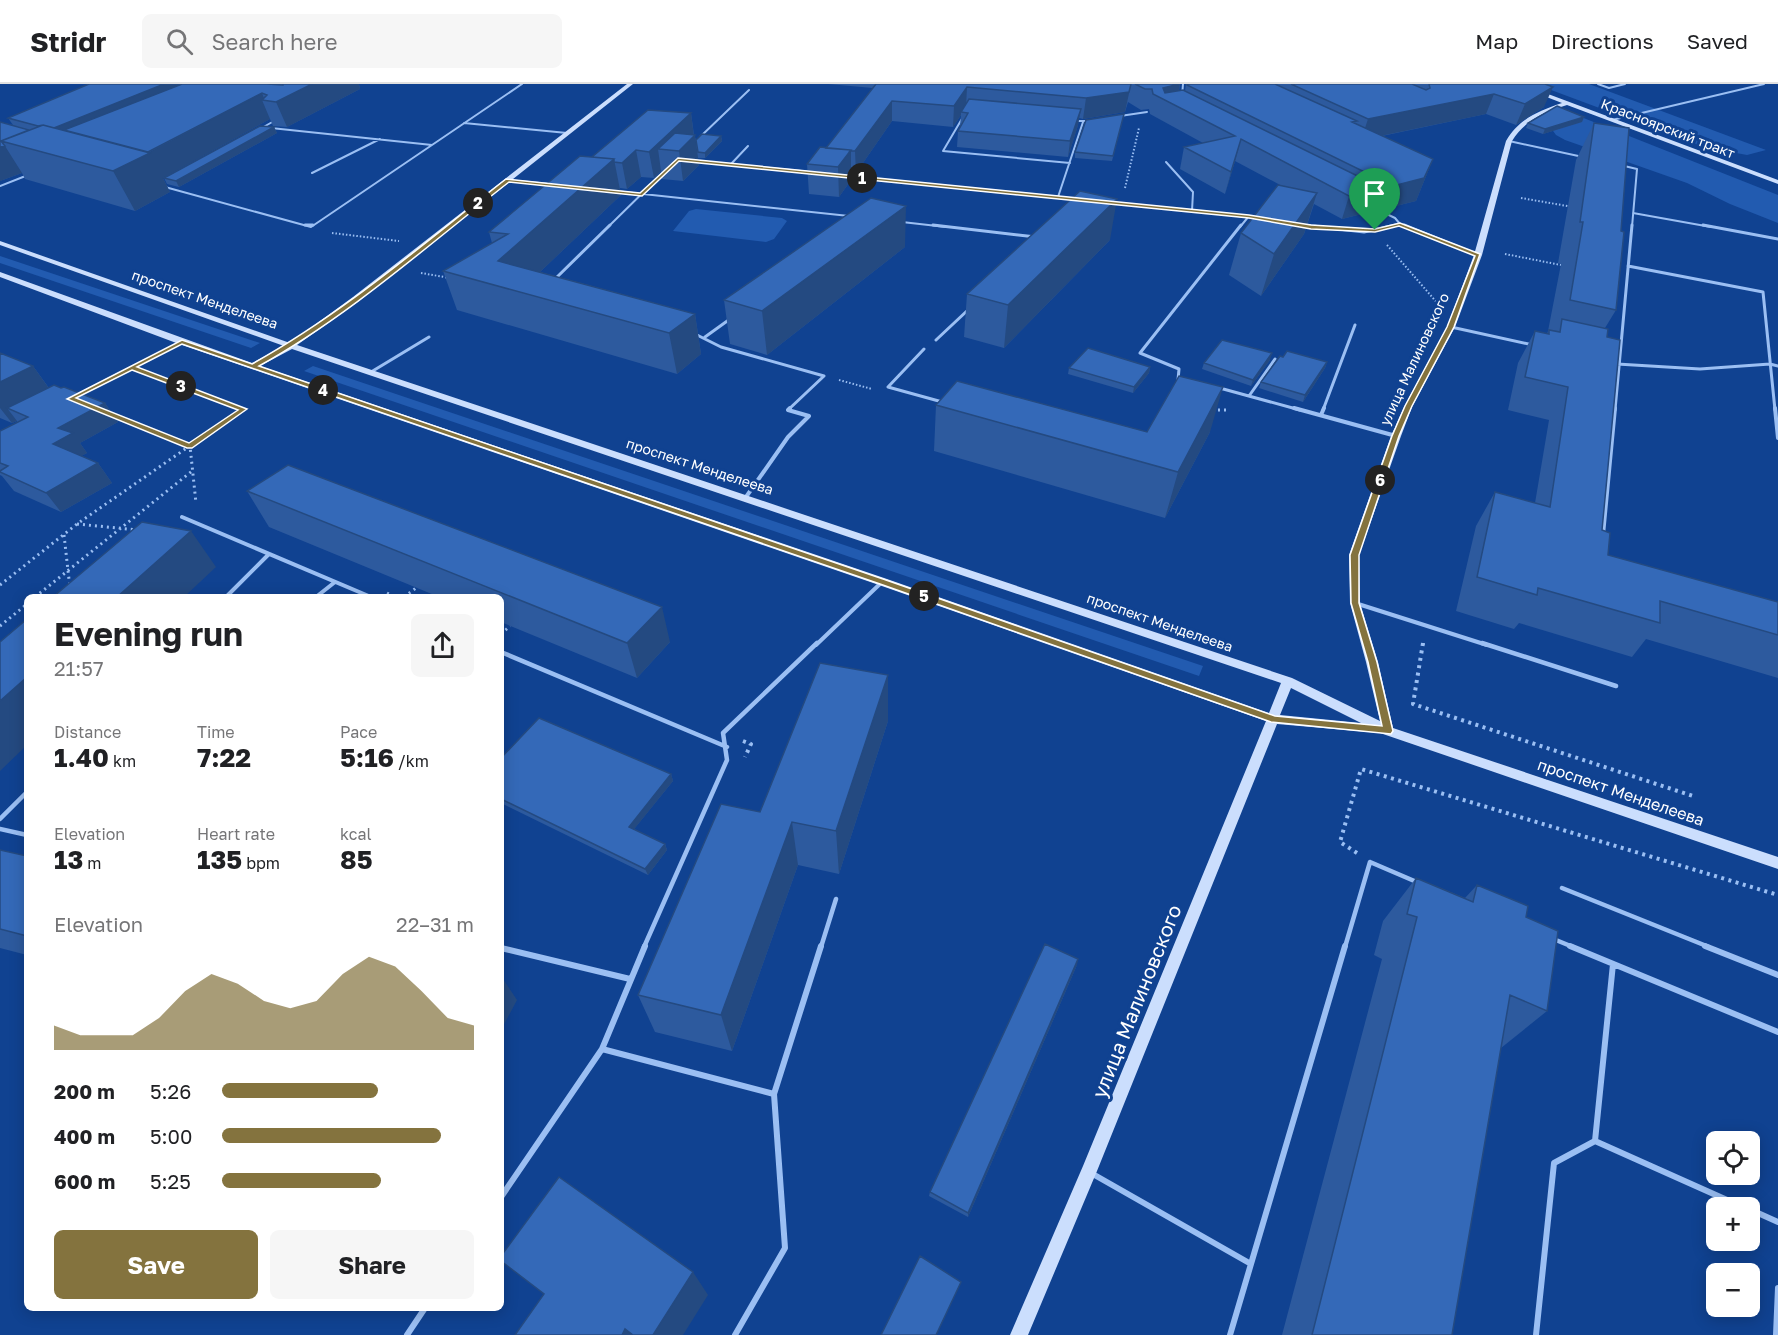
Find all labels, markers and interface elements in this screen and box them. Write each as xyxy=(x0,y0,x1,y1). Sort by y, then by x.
search box xyxy=(142,14,562,68)
text: Stridr xyxy=(30,25,106,58)
icon: search xyxy=(163,25,196,58)
text: Search here xyxy=(211,28,337,55)
text: Map xyxy=(1475,28,1518,54)
text: Directions xyxy=(1551,28,1654,54)
text: Saved xyxy=(1687,28,1748,54)
street label: Красноярский тракт xyxy=(1599,95,1737,161)
pin: 1 xyxy=(847,163,877,193)
text: 1 xyxy=(858,168,866,188)
pin xyxy=(1349,168,1400,230)
icon: arrive xyxy=(1358,177,1391,210)
pin: 2 xyxy=(463,188,493,218)
text: 2 xyxy=(473,193,483,213)
street label: проспект Менделеева xyxy=(130,266,280,332)
street label: улица Малиновского xyxy=(1376,290,1452,428)
pin: 3 xyxy=(166,371,196,401)
pin: 4 xyxy=(308,375,338,405)
text: 3 xyxy=(176,376,186,396)
text: 4 xyxy=(318,380,328,400)
street label: проспект Менделеева xyxy=(624,434,776,498)
pin: 6 xyxy=(1365,465,1395,495)
text: 6 xyxy=(1375,470,1385,490)
pin: 5 xyxy=(909,581,939,611)
text: 5 xyxy=(919,586,929,606)
street label: проспект Менделеева xyxy=(1085,589,1235,655)
text: Evening run xyxy=(54,614,243,653)
button: share xyxy=(411,614,474,677)
text: 21:57 xyxy=(54,656,104,680)
text: Distance xyxy=(54,722,121,742)
text: Time xyxy=(197,722,235,742)
text: Pace xyxy=(340,722,377,742)
text: 1.40 xyxy=(54,742,109,773)
text: 7:22 xyxy=(197,742,251,773)
text: 5:16 xyxy=(340,742,394,773)
text: km xyxy=(109,751,136,771)
text: /km xyxy=(394,751,429,771)
street label: проспект Менделеева xyxy=(1535,754,1707,830)
text: Elevation xyxy=(54,824,125,844)
text: Heart rate xyxy=(197,824,275,844)
text: kcal xyxy=(340,824,372,844)
text: 13 xyxy=(54,844,83,875)
text: 135 xyxy=(197,844,242,875)
text: 85 xyxy=(340,844,373,875)
text: m xyxy=(83,853,101,873)
text: bpm xyxy=(242,853,280,873)
street label: улица Малиновского xyxy=(1086,901,1186,1101)
text: Elevation xyxy=(54,912,143,936)
text: 22–31 m xyxy=(396,912,474,936)
text: 200 m xyxy=(54,1079,115,1103)
text: 5:26 xyxy=(150,1079,191,1103)
text: 400 m xyxy=(54,1124,115,1148)
text: 5:00 xyxy=(150,1124,192,1148)
map controls xyxy=(1706,1131,1760,1317)
button: locate xyxy=(1706,1131,1760,1185)
text: 600 m xyxy=(54,1169,115,1193)
text: 5:25 xyxy=(150,1169,191,1193)
button: + xyxy=(1706,1197,1760,1251)
button: Save xyxy=(54,1230,258,1299)
button: Share xyxy=(270,1230,474,1299)
button: − xyxy=(1706,1263,1760,1317)

